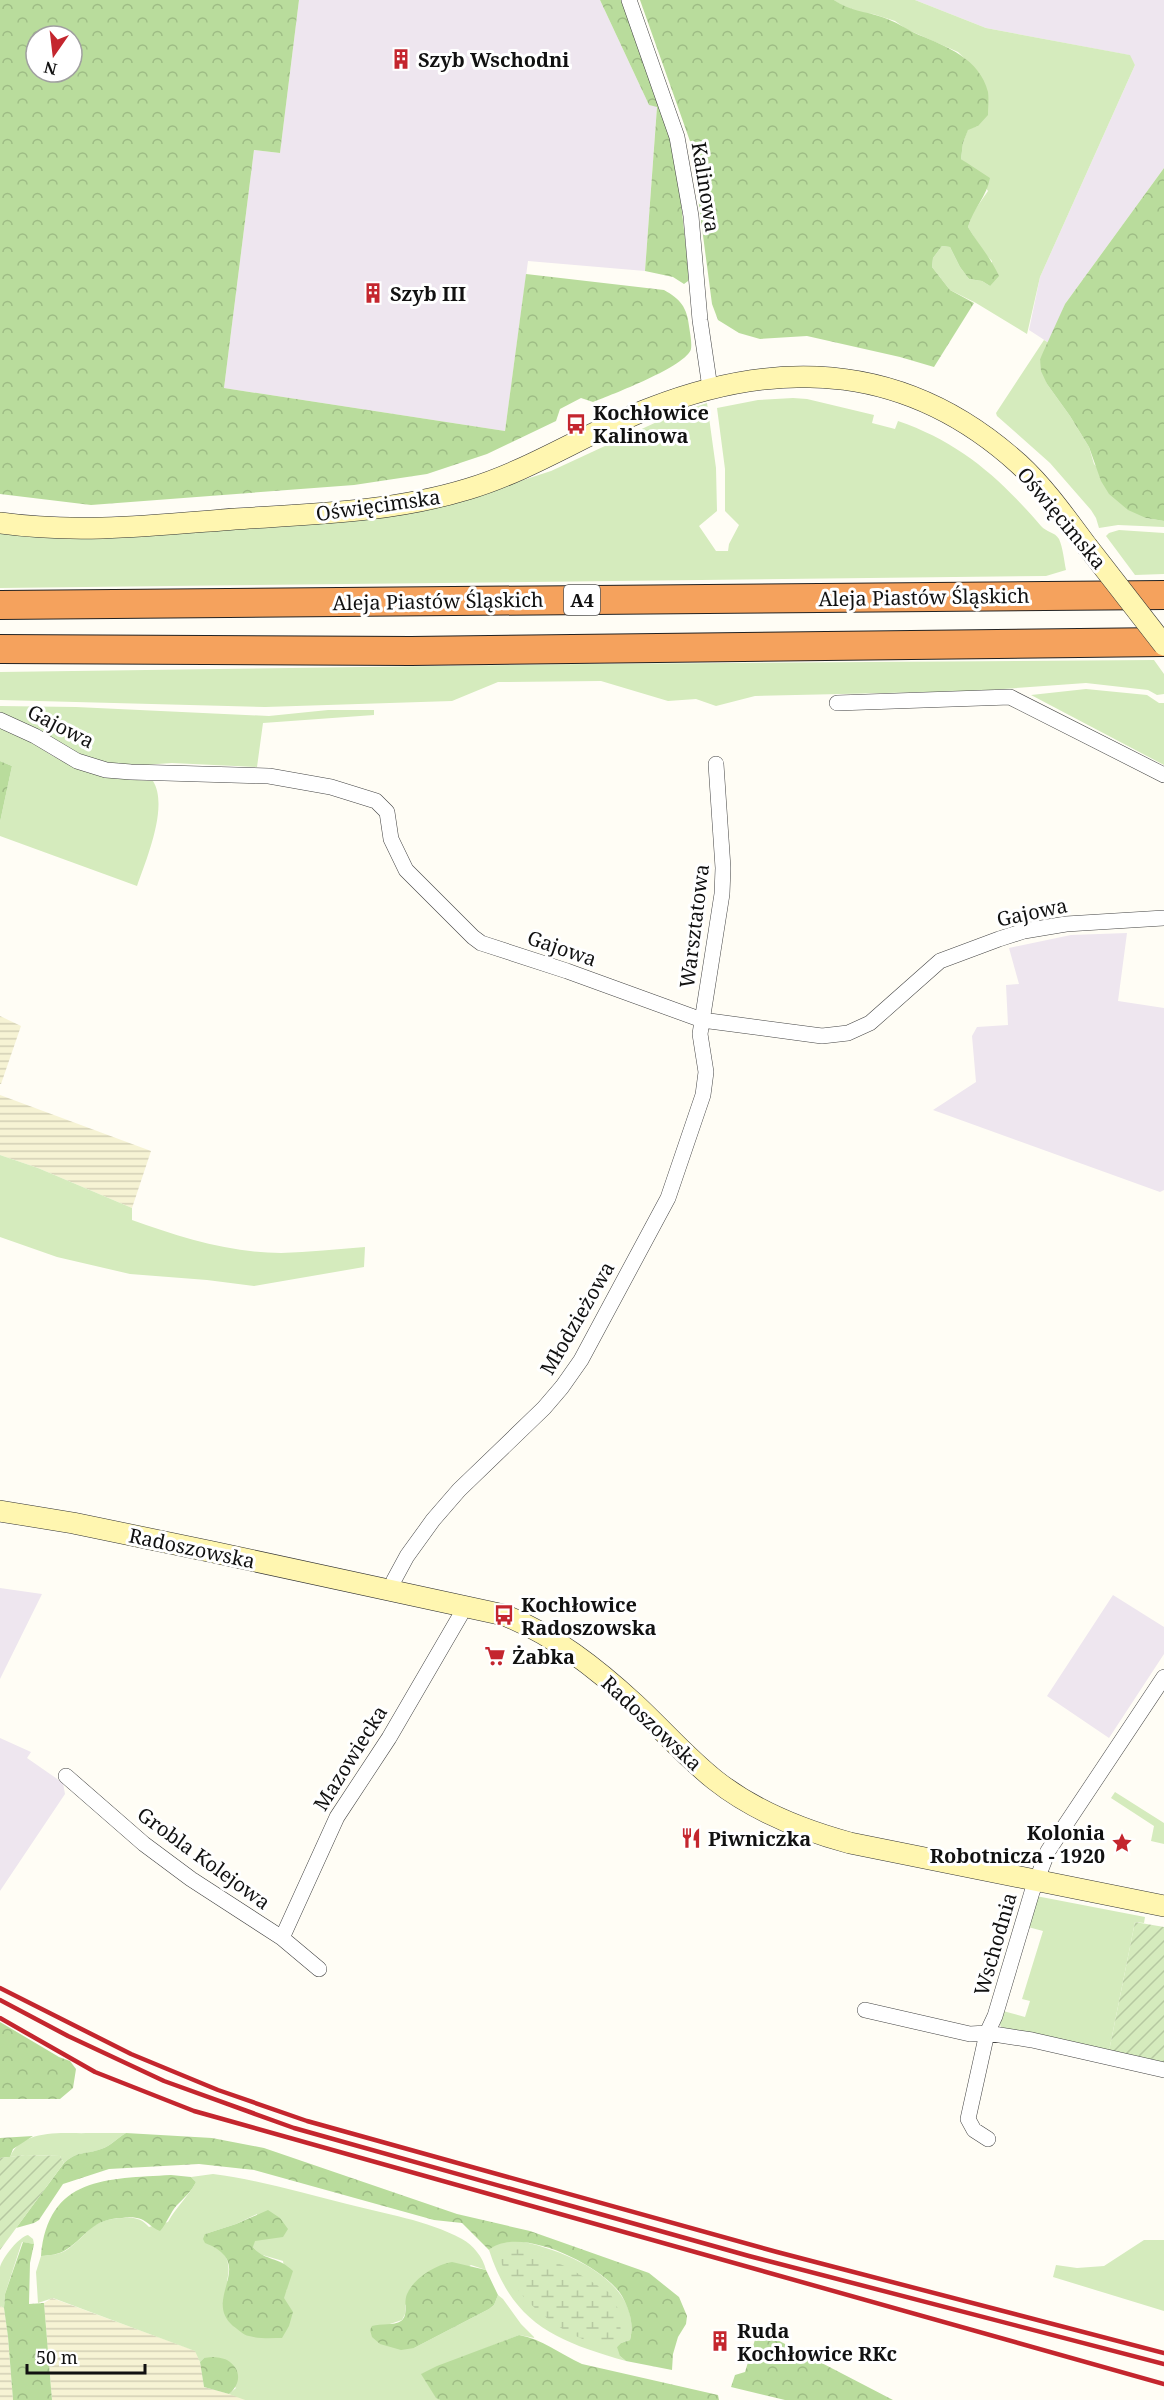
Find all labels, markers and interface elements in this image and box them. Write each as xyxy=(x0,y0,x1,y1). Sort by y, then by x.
north arrow xyxy=(24,24,84,84)
place label: Szyb Wschodni xyxy=(418,46,569,73)
building icon: Szyb Wschodni xyxy=(389,47,413,71)
text: N xyxy=(41,56,59,81)
street label: Kalinowa xyxy=(686,140,726,234)
place label: Szyb III xyxy=(390,280,466,307)
building icon: Szyb III xyxy=(361,281,385,305)
place label: Kochłowice Kalinowa xyxy=(593,399,709,449)
bus stop icon: Kochłowice Kalinowa xyxy=(564,412,588,436)
street label: Oświęcimska xyxy=(1011,461,1113,575)
street label: Oświęcimska xyxy=(314,483,442,527)
street label: Aleja Piastów Śląskich xyxy=(818,582,1030,612)
road number: A4 xyxy=(564,585,600,615)
street label: Aleja Piastów Śląskich xyxy=(332,586,544,616)
street label: Gajowa xyxy=(23,698,99,754)
street label: Warsztatowa xyxy=(673,862,715,990)
street label: Gajowa xyxy=(994,891,1070,933)
street label: Gajowa xyxy=(524,924,600,972)
street label: Młodzieżowa xyxy=(534,1256,620,1380)
street label: Radoszowska xyxy=(126,1521,258,1575)
place label: Kochłowice Radoszowska xyxy=(521,1591,656,1641)
bus stop icon: Kochłowice Radoszowska xyxy=(492,1603,516,1627)
place label: Żabka xyxy=(512,1643,575,1670)
supermarket icon: Żabka xyxy=(483,1644,507,1668)
street label: Radoszowska xyxy=(596,1669,708,1777)
street label: Mazowiecka xyxy=(307,1700,393,1816)
street label: Grobla Kolejowa xyxy=(132,1801,276,1915)
place label: Kolonia Robotnicza - 1920 xyxy=(930,1819,1105,1869)
place label: Piwniczka xyxy=(708,1825,811,1852)
restaurant icon: Piwniczka xyxy=(679,1826,703,1850)
place icon: Kolonia Robotnicza - 1920 xyxy=(1110,1831,1134,1855)
street label: Wschodnia xyxy=(967,1889,1023,1999)
place label: Ruda Kochłowice RKc xyxy=(737,2317,897,2367)
building icon: Ruda Kochłowice RKc xyxy=(708,2329,732,2353)
scale bar xyxy=(27,2337,146,2375)
text: 50 m xyxy=(36,2345,78,2369)

